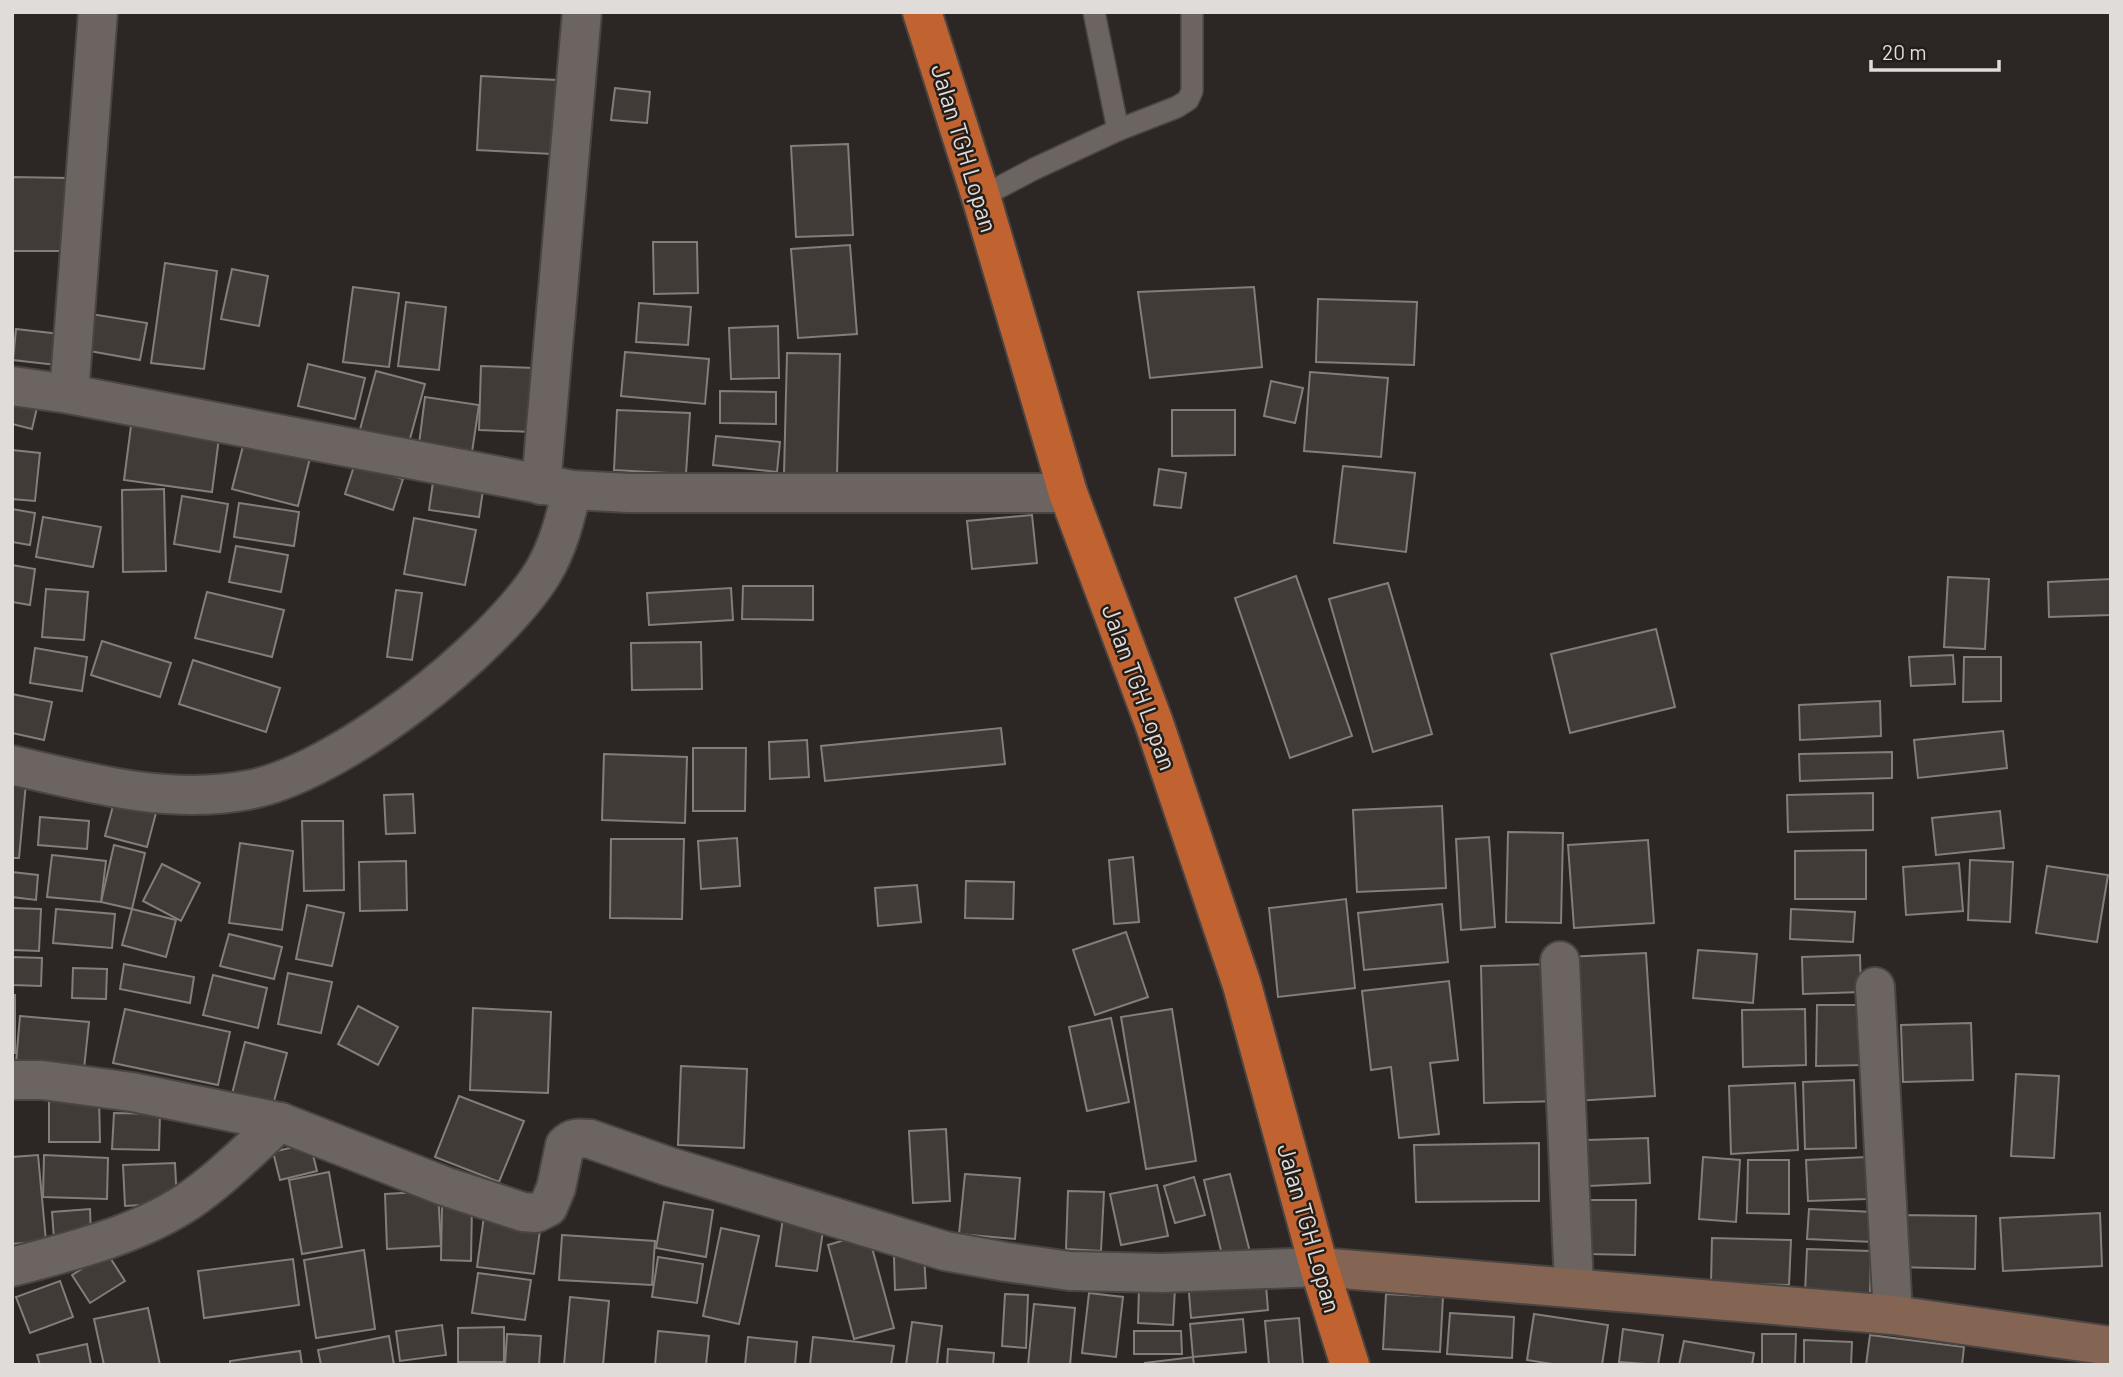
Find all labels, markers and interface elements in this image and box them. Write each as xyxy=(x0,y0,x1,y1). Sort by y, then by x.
scale bar xyxy=(1871,28,1999,72)
text: 20 m xyxy=(1882,39,1927,64)
street label: Jalan TGH Lopan xyxy=(926,60,1004,236)
street label: Jalan TGH Lopan xyxy=(1097,600,1183,774)
street label: Jalan TGH Lopan xyxy=(1272,1140,1348,1316)

